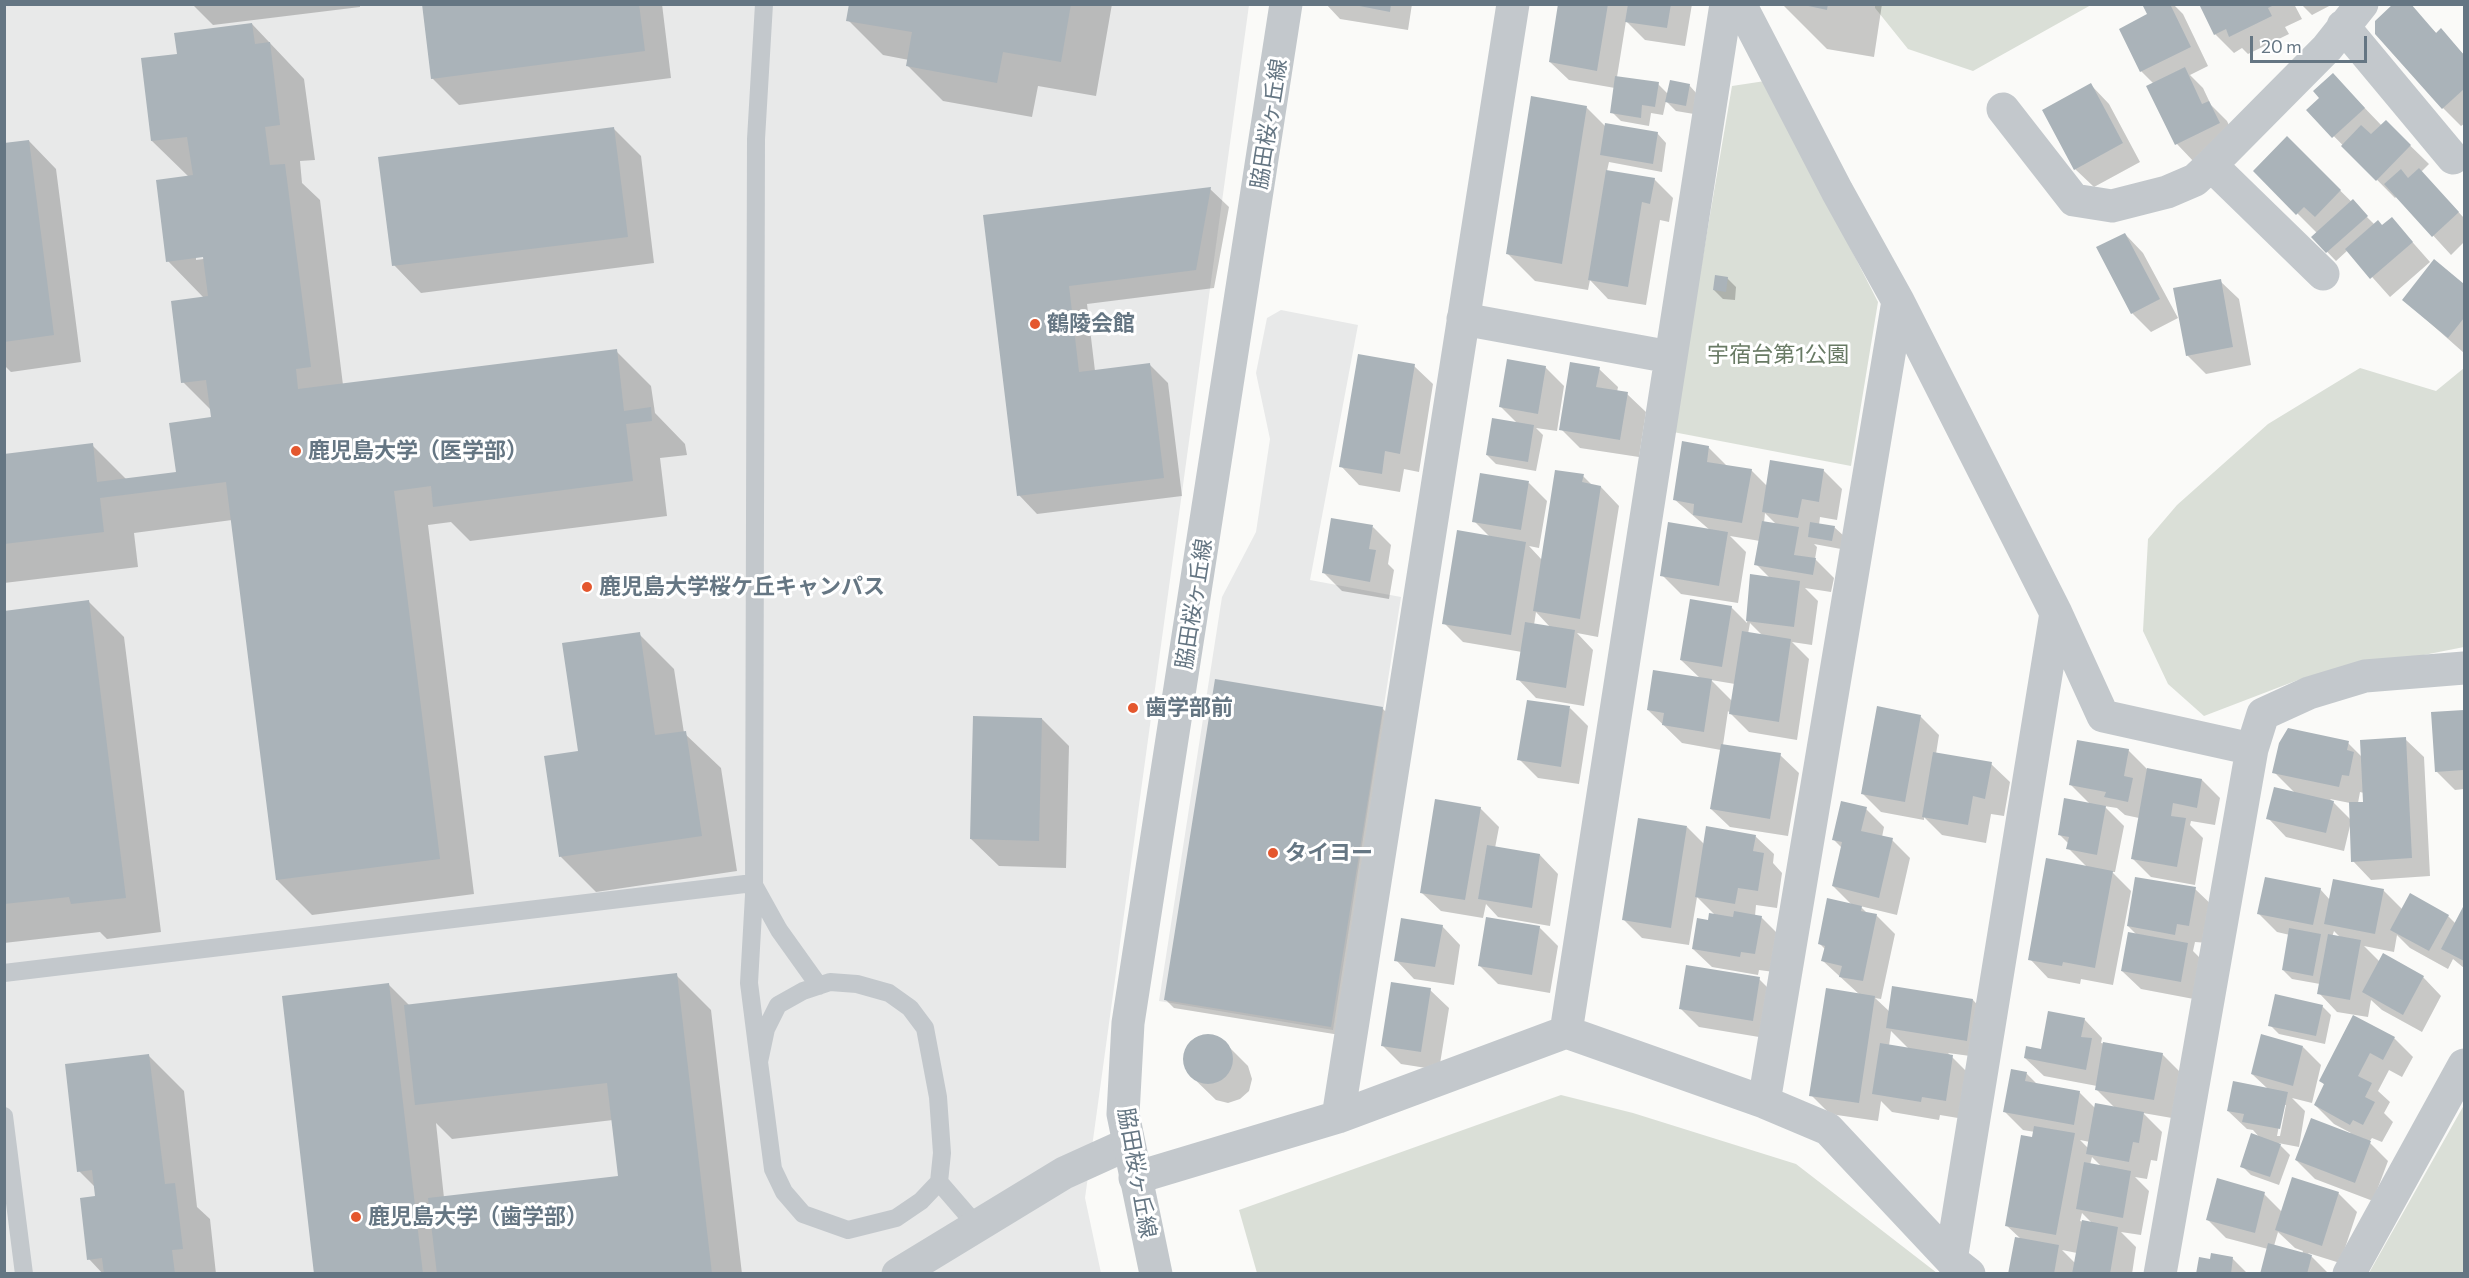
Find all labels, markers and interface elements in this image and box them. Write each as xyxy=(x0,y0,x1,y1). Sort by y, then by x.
scale bar xyxy=(2253,24,2370,62)
text: 20 m xyxy=(2261,35,2302,57)
street label: 脇田桜ヶ丘線 xyxy=(1246,57,1292,191)
place label: 鶴陵会館 xyxy=(1047,311,1135,337)
marker: 鶴陵会館 xyxy=(1028,317,1042,331)
park label: 宇宿台第1公園 xyxy=(1707,342,1849,368)
place label: 鹿児島大学（医学部） xyxy=(308,438,528,464)
marker: 鹿児島大学（医学部） xyxy=(289,444,303,458)
street label: 脇田桜ヶ丘線 xyxy=(1171,537,1217,671)
place label: 鹿児島大学桜ケ丘キャンパス xyxy=(599,574,885,600)
marker: 鹿児島大学桜ケ丘キャンパス xyxy=(580,580,594,594)
place label: 歯学部前 xyxy=(1145,695,1233,721)
marker: 歯学部前 xyxy=(1126,701,1140,715)
place label: タイヨー xyxy=(1285,840,1373,866)
marker: タイヨー xyxy=(1266,846,1280,860)
street label: 脇田桜ヶ丘線 xyxy=(1113,1106,1161,1240)
place label: 鹿児島大学（歯学部） xyxy=(368,1204,588,1230)
marker: 鹿児島大学（歯学部） xyxy=(349,1210,363,1224)

